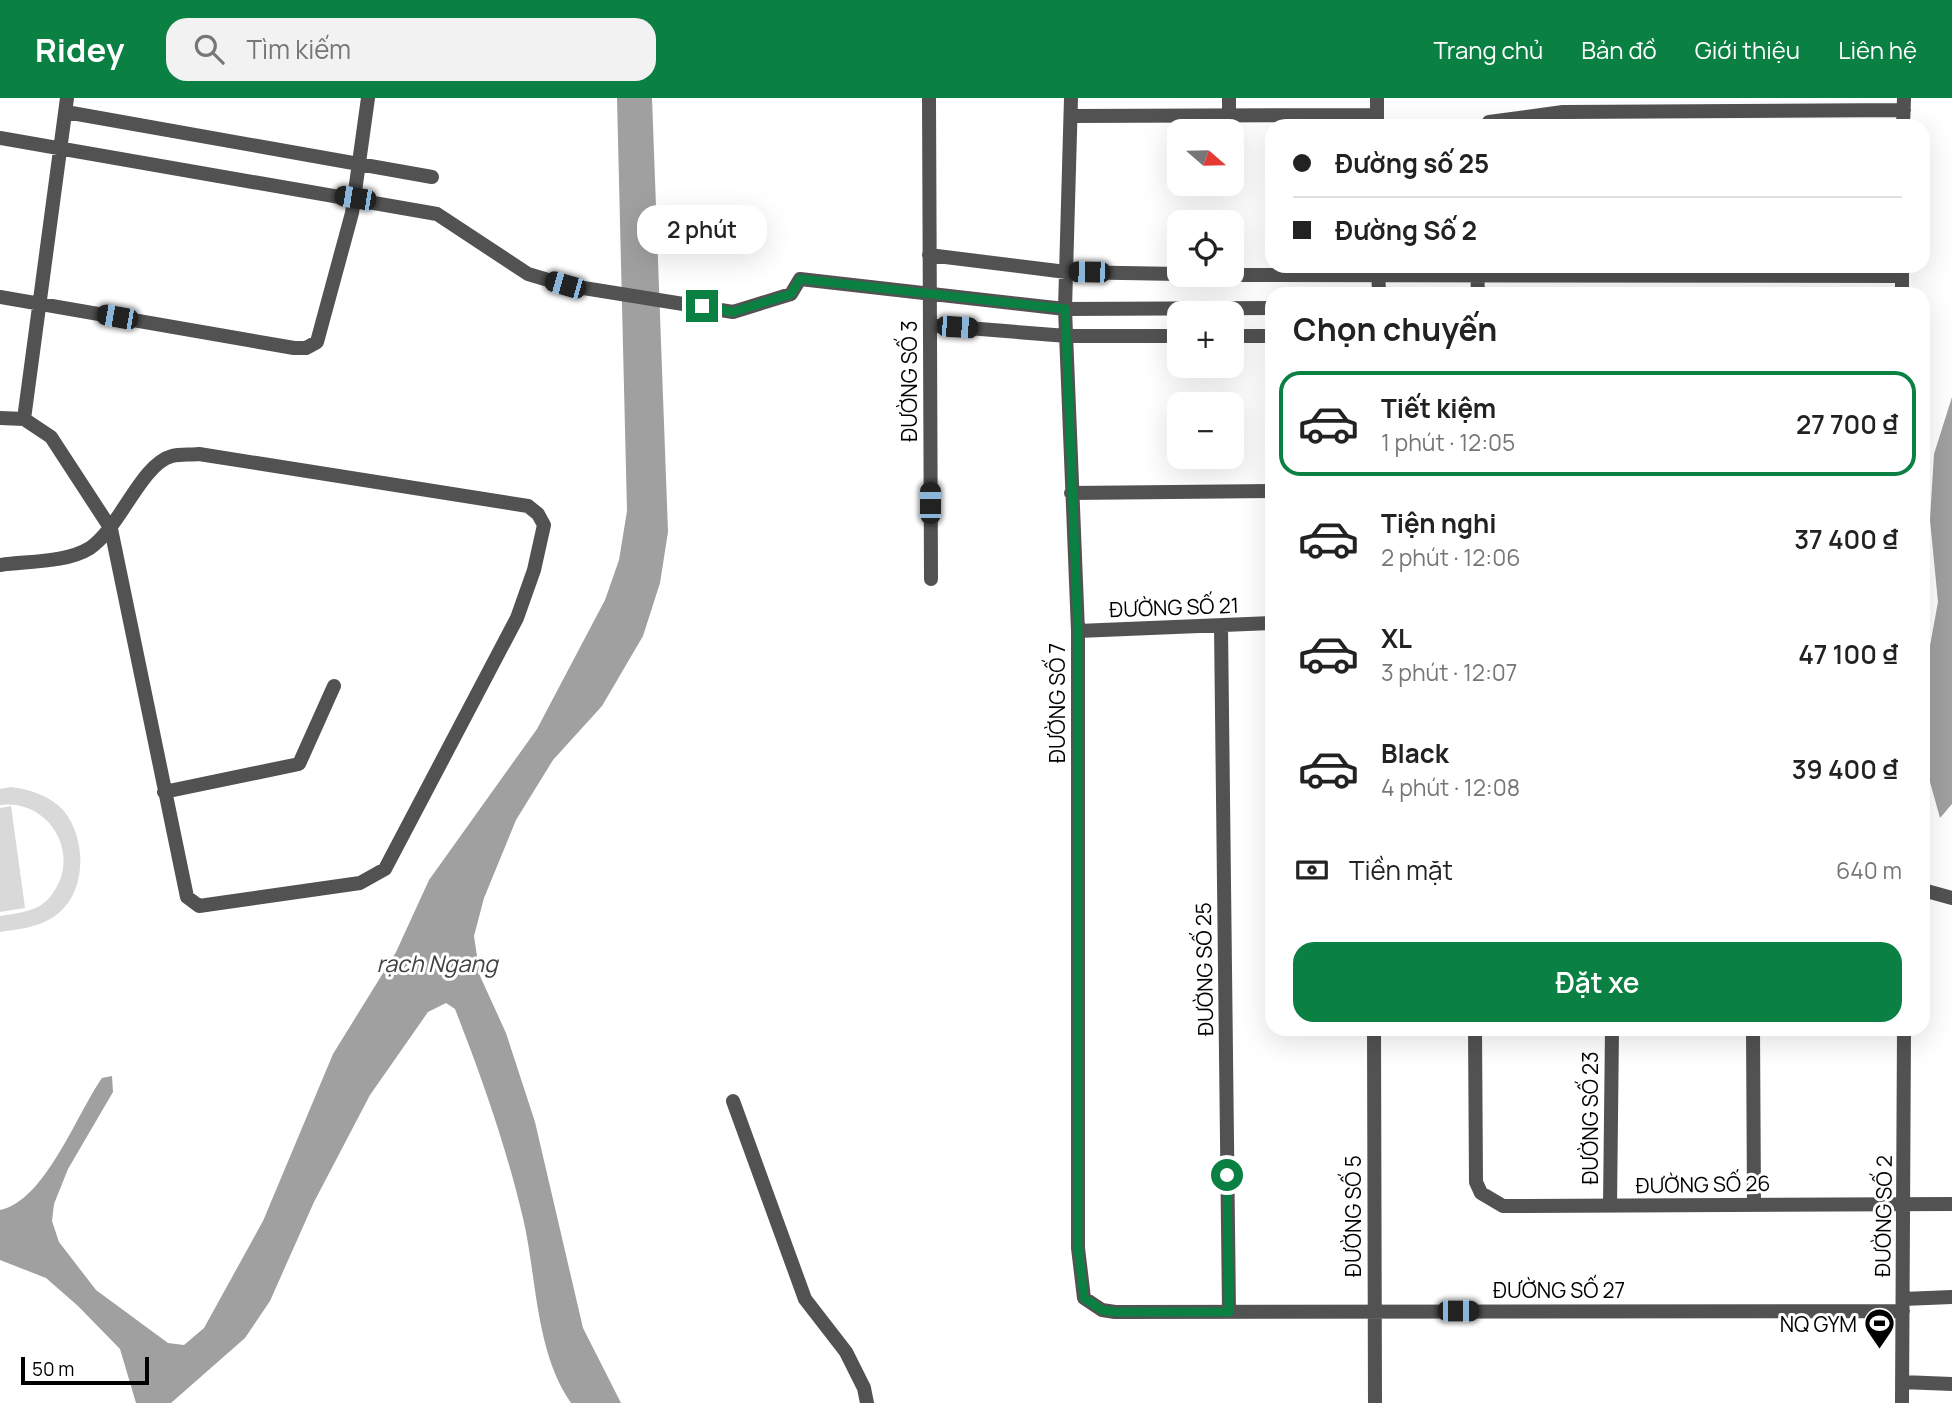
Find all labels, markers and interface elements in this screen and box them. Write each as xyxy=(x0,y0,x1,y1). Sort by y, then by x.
search box xyxy=(166,18,656,81)
text: Ridey xyxy=(35,27,124,72)
icon: search xyxy=(190,30,228,68)
text: Tìm kiếm xyxy=(246,31,351,67)
text: Trang chủ xyxy=(1434,33,1543,66)
text: Bản đồ xyxy=(1581,33,1657,66)
text: Giới thiệu xyxy=(1695,33,1800,66)
text: Liên hệ xyxy=(1838,33,1917,66)
north arrow xyxy=(1167,119,1244,196)
map controls xyxy=(1167,119,1244,469)
text: Đường số 25 xyxy=(1335,145,1489,181)
car xyxy=(333,184,378,212)
callout: 2 phút xyxy=(637,204,767,254)
button: locate xyxy=(1167,210,1244,287)
text: Đường Số 2 xyxy=(1335,212,1477,248)
text: 2 phút xyxy=(667,213,737,245)
car xyxy=(1068,261,1111,283)
car xyxy=(542,269,589,301)
route end xyxy=(686,290,718,322)
button: + xyxy=(1167,301,1244,378)
car xyxy=(95,303,140,331)
text: Chọn chuyến xyxy=(1293,307,1497,351)
car xyxy=(936,315,979,339)
street label: ĐƯỜNG SỐ 3 xyxy=(893,320,923,442)
text: Tiết kiệm xyxy=(1381,390,1496,426)
button: − xyxy=(1167,392,1244,469)
icon: car xyxy=(1297,392,1360,455)
text: 27 700 ₫ xyxy=(1796,406,1898,442)
text: 1 phút · 12:05 xyxy=(1381,426,1515,458)
car xyxy=(920,482,941,524)
text: Tiện nghi xyxy=(1381,505,1497,541)
icon: car xyxy=(1297,507,1360,570)
text: 37 400 ₫ xyxy=(1794,521,1898,557)
text: 2 phút · 12:06 xyxy=(1381,541,1521,573)
street label: ĐƯỜNG SỐ 21 xyxy=(1109,589,1239,623)
text: XL xyxy=(1381,620,1412,656)
icon: car xyxy=(1297,622,1360,685)
text: 47 100 ₫ xyxy=(1798,636,1898,672)
street label: ĐƯỜNG SỐ 7 xyxy=(1041,643,1071,763)
text: 3 phút · 12:07 xyxy=(1381,656,1517,688)
text: Black xyxy=(1381,735,1449,771)
icon: car xyxy=(1297,737,1360,800)
text: 39 400 ₫ xyxy=(1792,751,1898,787)
text: 4 phút · 12:08 xyxy=(1381,771,1520,803)
icon: cash xyxy=(1293,851,1331,889)
text: Tiền mặt xyxy=(1349,852,1453,888)
text: 640 m xyxy=(1836,854,1902,886)
street label: ĐƯỜNG SỐ 25 xyxy=(1187,902,1219,1036)
button: Đặt xe xyxy=(1293,942,1902,1022)
water label: rạch Ngang xyxy=(376,947,500,979)
street label: ĐƯỜNG SỐ 23 xyxy=(1574,1051,1604,1185)
street label: ĐƯỜNG SỐ 5 xyxy=(1337,1155,1367,1277)
street label: ĐƯỜNG SỐ 2 xyxy=(1866,1155,1898,1277)
route start xyxy=(1211,1159,1243,1191)
street label: ĐƯỜNG SỐ 26 xyxy=(1635,1167,1771,1199)
street label: ĐƯỜNG SỐ 27 xyxy=(1493,1274,1625,1304)
car xyxy=(1438,1301,1480,1322)
sports icon: NQ GYM xyxy=(1863,1307,1897,1351)
place label: NQ GYM xyxy=(1780,1310,1857,1338)
scale bar xyxy=(21,1354,149,1386)
text: 50 m xyxy=(32,1356,74,1382)

